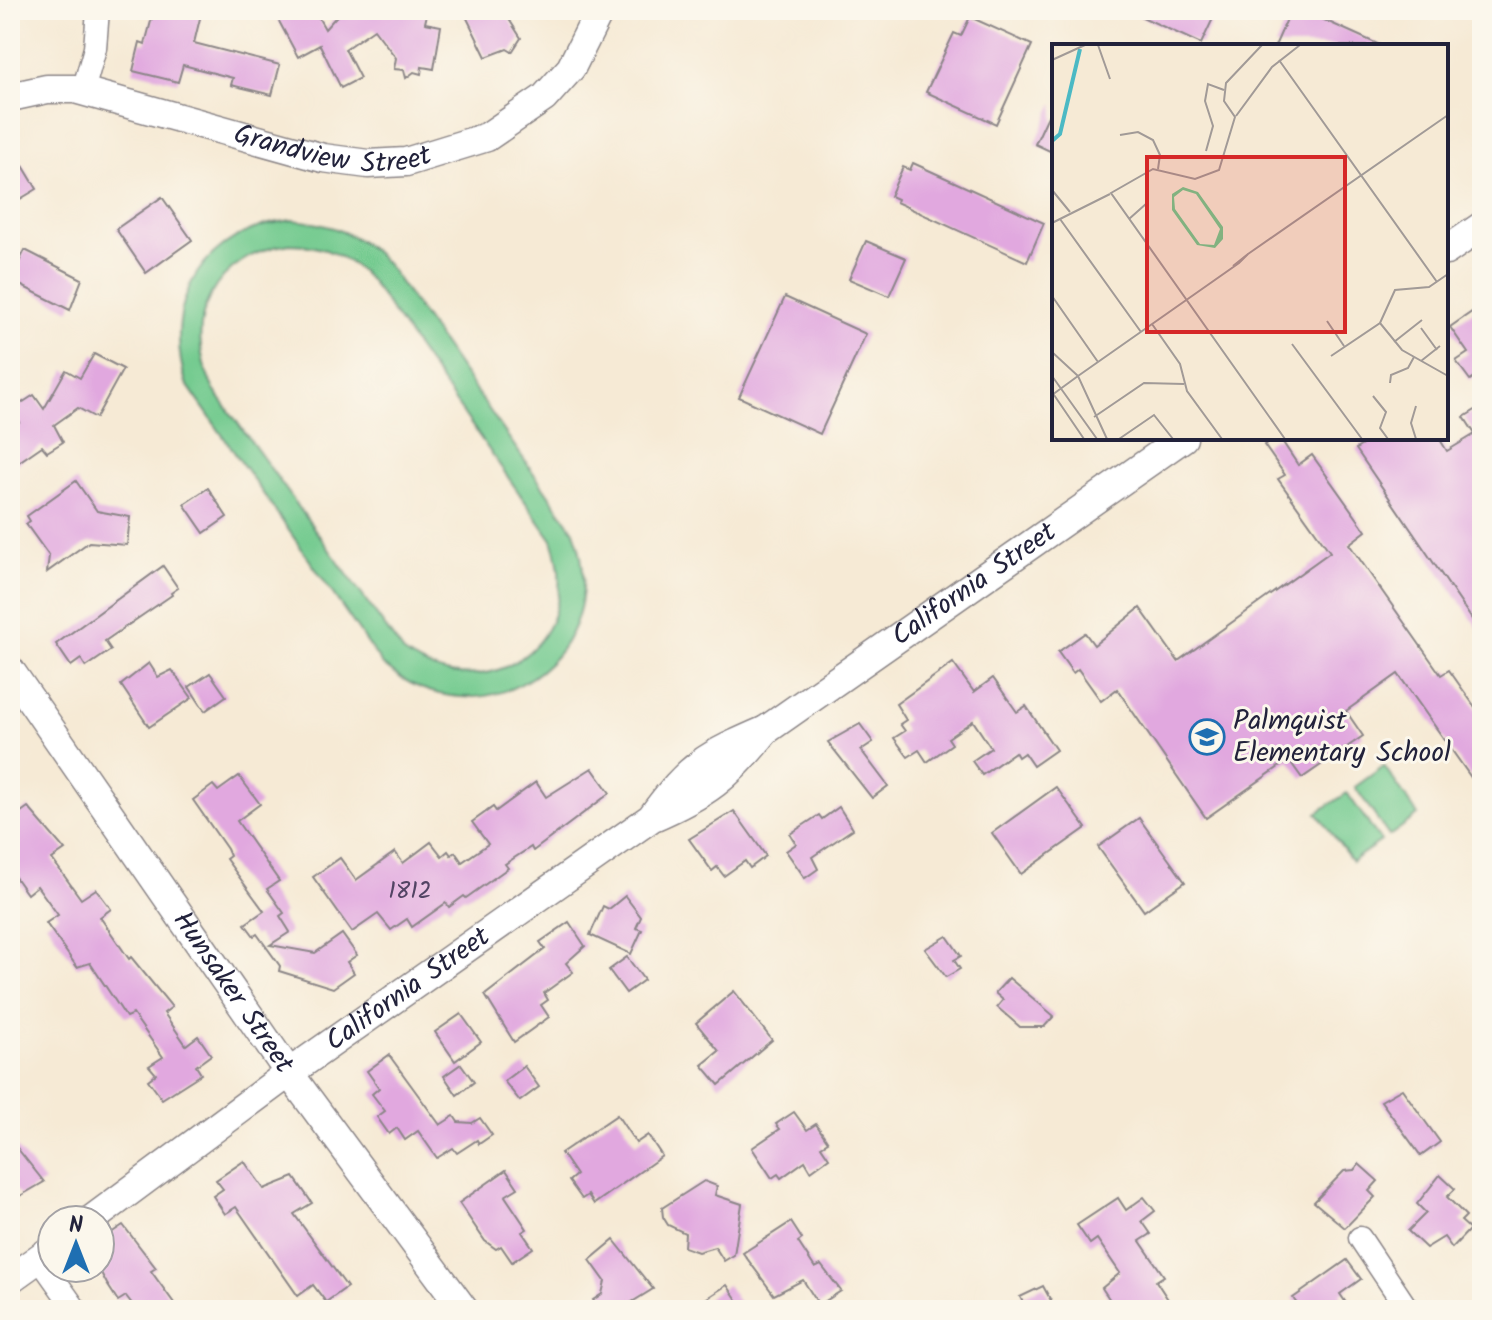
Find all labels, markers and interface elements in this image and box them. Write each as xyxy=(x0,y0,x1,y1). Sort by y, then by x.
inset map xyxy=(1052,44,1448,440)
street label: Grandview Street xyxy=(229,112,438,187)
street label: California Street xyxy=(882,510,1067,658)
place label: Palmquist Elementary School xyxy=(1233,699,1451,776)
school or university icon: Palmquist Elementary School xyxy=(1188,718,1226,756)
house number: 1812 xyxy=(388,872,432,911)
street label: Hunsaker Street xyxy=(161,902,306,1084)
street label: California Street xyxy=(316,915,501,1063)
north arrow xyxy=(36,1204,116,1284)
text: N xyxy=(69,1209,83,1244)

